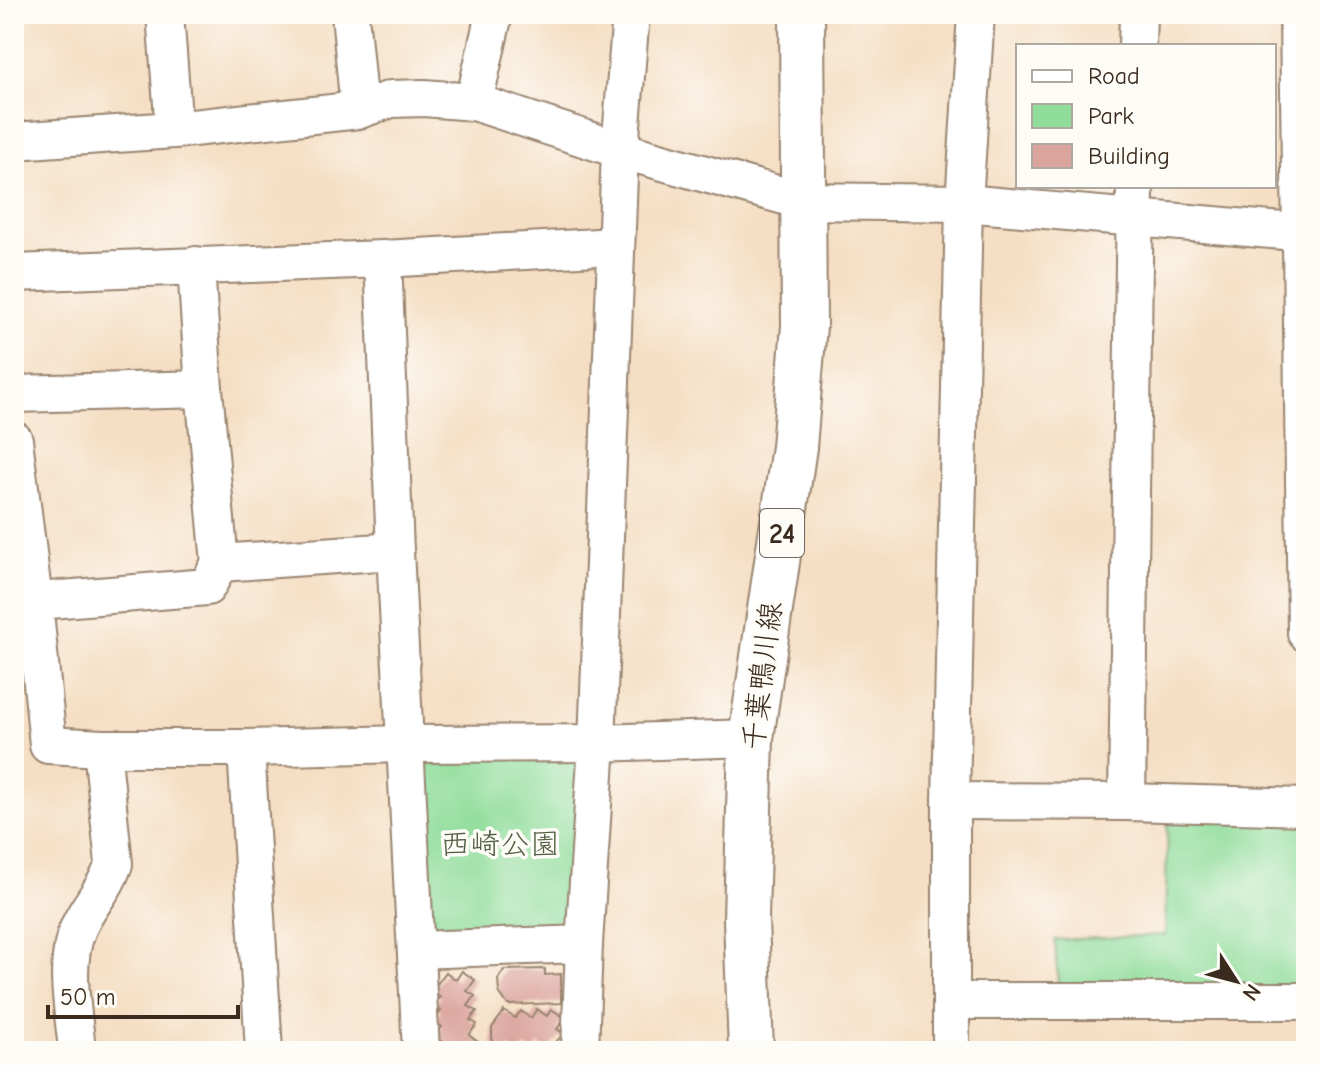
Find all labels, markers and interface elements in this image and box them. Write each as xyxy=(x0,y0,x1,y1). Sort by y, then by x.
legend xyxy=(1016,44,1276,188)
text: Road xyxy=(1088,62,1140,90)
text: Park xyxy=(1088,102,1134,130)
text: Building xyxy=(1088,142,1170,170)
road number: 24 xyxy=(760,509,804,557)
street label: 千葉鴨川線 xyxy=(736,599,789,753)
park label: 西崎公園 xyxy=(440,827,560,862)
north arrow xyxy=(1196,941,1276,1021)
scale bar xyxy=(48,969,238,1019)
text: N xyxy=(1237,979,1266,1006)
text: 50 m xyxy=(60,983,116,1011)

